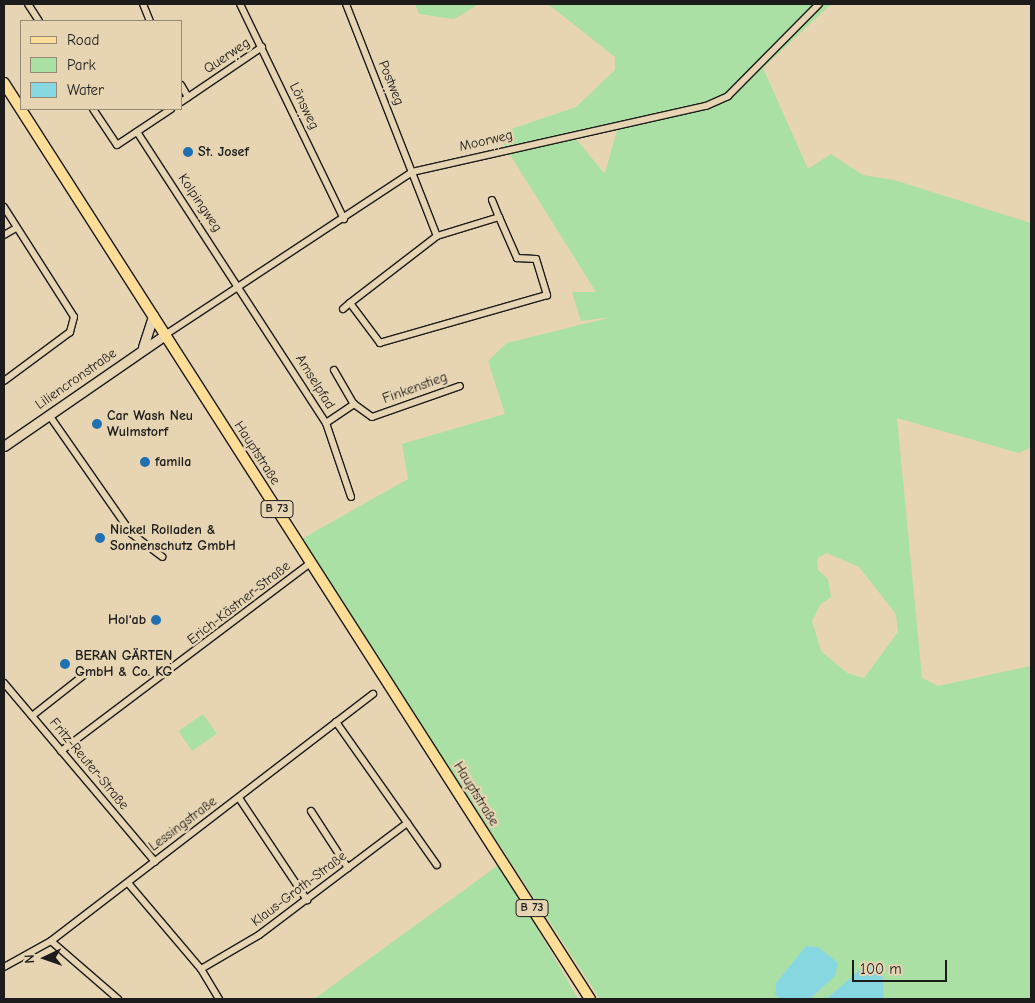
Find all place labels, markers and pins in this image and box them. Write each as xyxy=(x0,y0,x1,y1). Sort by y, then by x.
place label: St. Josef xyxy=(198,144,249,160)
marker: St. Josef xyxy=(182,146,194,158)
place label: Car Wash Neu Wulmstorf xyxy=(107,408,193,441)
marker: Car Wash Neu Wulmstorf xyxy=(91,418,103,430)
place label: famila xyxy=(155,454,191,470)
marker: famila xyxy=(139,456,151,468)
place label: Nickel Rolladen & Sonnenschutz GmbH xyxy=(110,522,236,554)
marker: Nickel Rolladen & Sonnenschutz GmbH xyxy=(94,532,106,544)
place label: Hol'ab xyxy=(108,612,146,628)
marker: Hol'ab xyxy=(150,614,162,626)
place label: BERAN GÄRTEN GmbH & Co. KG xyxy=(75,648,172,680)
marker: BERAN GÄRTEN GmbH & Co. KG xyxy=(59,658,71,670)

